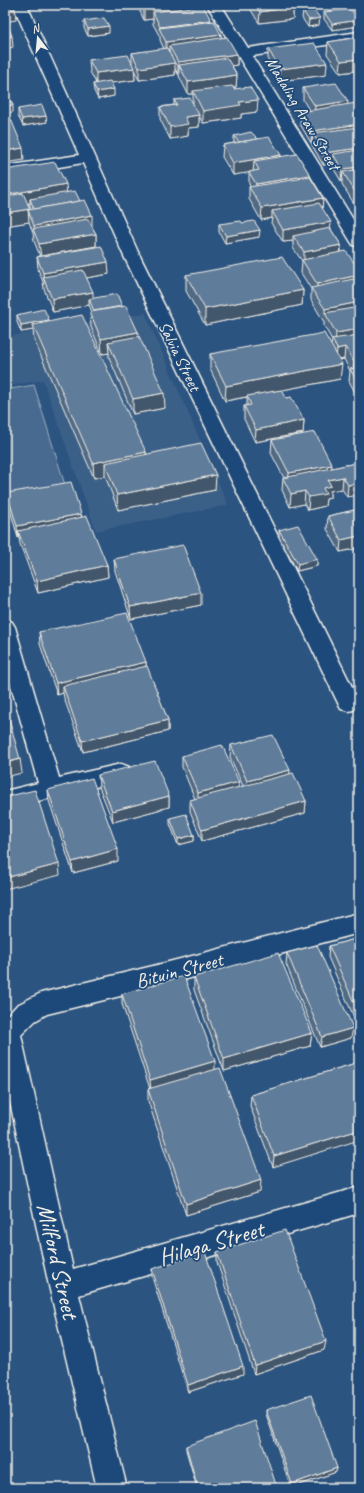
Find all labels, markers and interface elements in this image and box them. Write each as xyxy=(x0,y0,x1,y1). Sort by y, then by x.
north arrow xyxy=(18,18,58,58)
text: N xyxy=(30,20,43,36)
street label: Madaling Araw Street xyxy=(260,53,346,176)
street label: Salvia Street xyxy=(154,318,206,397)
street label: Bituin Street xyxy=(133,946,228,994)
street label: Milford Street xyxy=(30,1201,86,1323)
street label: Hilaga Street xyxy=(155,1213,269,1272)

